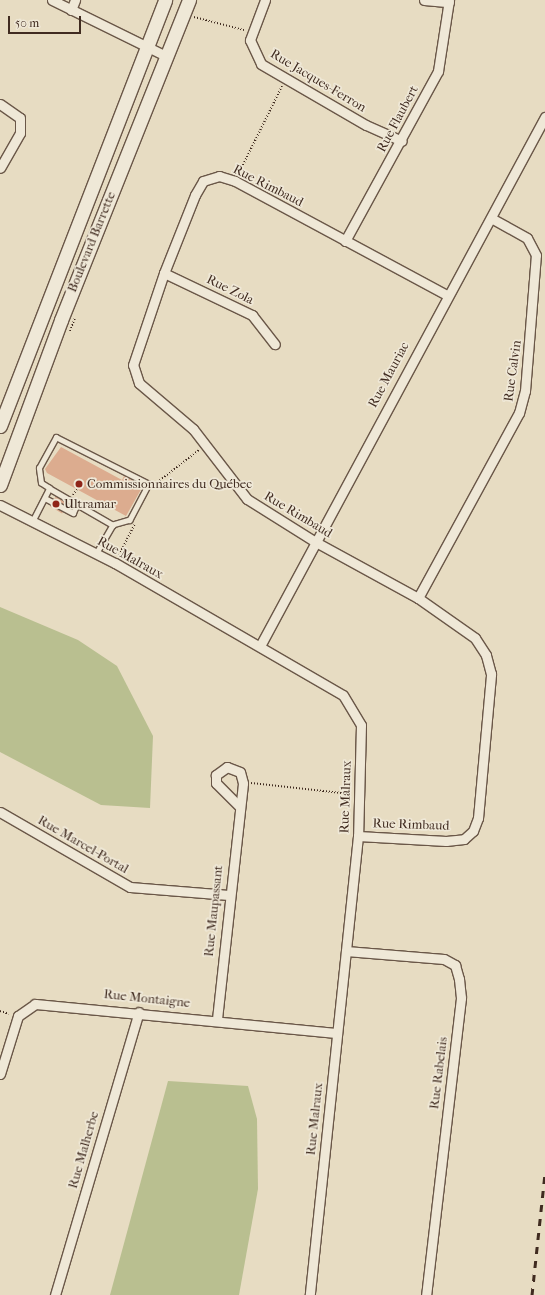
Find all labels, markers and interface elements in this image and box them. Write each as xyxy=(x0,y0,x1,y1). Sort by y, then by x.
scale bar xyxy=(10,8,83,34)
text: 50 m xyxy=(15,16,39,30)
street label: Rue Jacques-Ferron xyxy=(267,46,369,116)
street label: Rue Flaubert xyxy=(374,83,422,155)
street label: Rue Rimbaud xyxy=(230,162,306,210)
street label: Boulevard Barrette xyxy=(65,189,119,295)
street label: Rue Zola xyxy=(204,272,256,308)
street label: Rue Calvin xyxy=(501,339,525,403)
street label: Rue Mauriac xyxy=(365,340,413,410)
place label: Commissionnaires du Québec xyxy=(87,476,252,492)
marker: Commissionnaires du Québec xyxy=(74,479,84,489)
street label: Rue Rimbaud xyxy=(261,489,335,541)
place label: Ultramar xyxy=(64,496,116,512)
marker: Ultramar xyxy=(51,499,61,509)
street label: Rue Malraux xyxy=(94,534,166,582)
street label: Rue Malraux xyxy=(337,760,355,834)
street label: Rue Marcel-Portal xyxy=(35,813,131,877)
street label: Rue Rimbaud xyxy=(372,816,450,834)
street label: Rue Maupassant xyxy=(201,865,227,957)
street label: Rue Montaigne xyxy=(103,987,191,1011)
street label: Rue Rabelais xyxy=(427,1036,451,1110)
street label: Rue Malraux xyxy=(303,1082,327,1156)
street label: Rue Malherbe xyxy=(66,1110,102,1190)

